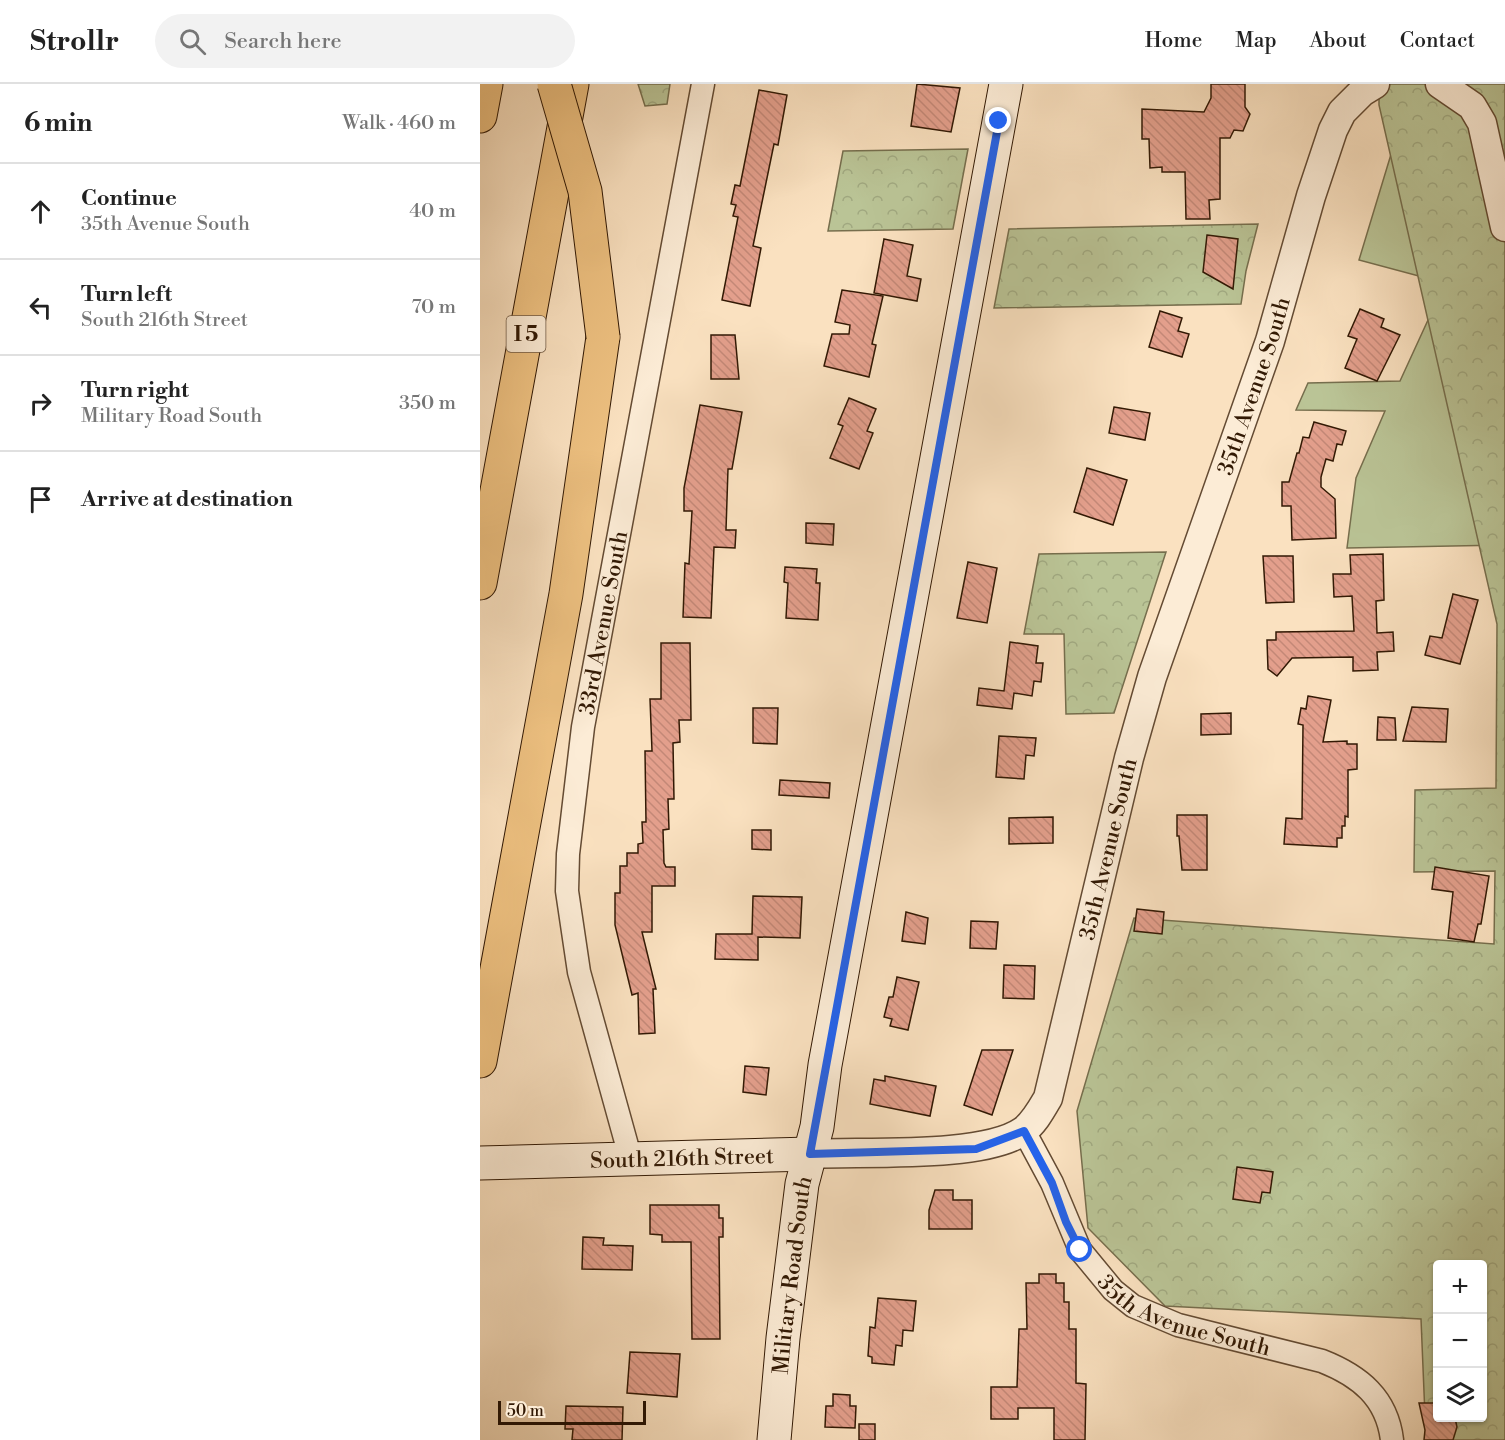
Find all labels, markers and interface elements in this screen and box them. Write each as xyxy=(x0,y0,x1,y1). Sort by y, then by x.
search box xyxy=(155,14,575,68)
text: Strollr xyxy=(30,24,119,59)
icon: search xyxy=(176,25,209,58)
text: Search here xyxy=(224,28,342,55)
text: Home xyxy=(1145,28,1202,54)
text: Map xyxy=(1235,28,1277,54)
text: About xyxy=(1310,28,1367,54)
text: Contact xyxy=(1400,28,1475,54)
text: 6 min xyxy=(24,107,92,139)
route end xyxy=(985,107,1011,133)
text: Walk · 460 m xyxy=(342,111,456,136)
text: Continue xyxy=(81,185,177,212)
icon: ahead xyxy=(24,195,57,228)
text: 40 m xyxy=(409,199,456,224)
text: 35th Avenue South xyxy=(81,212,250,237)
text: Turn left xyxy=(81,281,172,308)
icon: left xyxy=(24,291,57,324)
street label: 35th Avenue South xyxy=(1212,294,1297,479)
text: 70 m xyxy=(412,295,456,320)
text: South 216th Street xyxy=(81,308,248,333)
road number: I 5 xyxy=(506,316,546,352)
text: Turn right xyxy=(81,377,189,404)
icon: right xyxy=(24,387,57,420)
text: 350 m xyxy=(399,391,456,416)
text: Military Road South xyxy=(81,404,262,429)
icon: arrive xyxy=(24,483,57,516)
text: Arrive at destination xyxy=(81,486,293,513)
street label: 33rd Avenue South xyxy=(574,529,634,717)
street label: 35th Avenue South xyxy=(1074,756,1143,943)
street label: South 216th Street xyxy=(590,1143,774,1175)
street label: Military Road South xyxy=(768,1173,819,1375)
route start xyxy=(1066,1236,1092,1262)
map controls xyxy=(1433,1260,1487,1422)
button: + xyxy=(1433,1260,1487,1314)
street label: 35th Avenue South xyxy=(1091,1270,1273,1363)
button: − xyxy=(1433,1314,1487,1368)
button: layers xyxy=(1433,1368,1487,1422)
scale bar xyxy=(498,1398,646,1426)
text: 50 m xyxy=(507,1401,544,1421)

